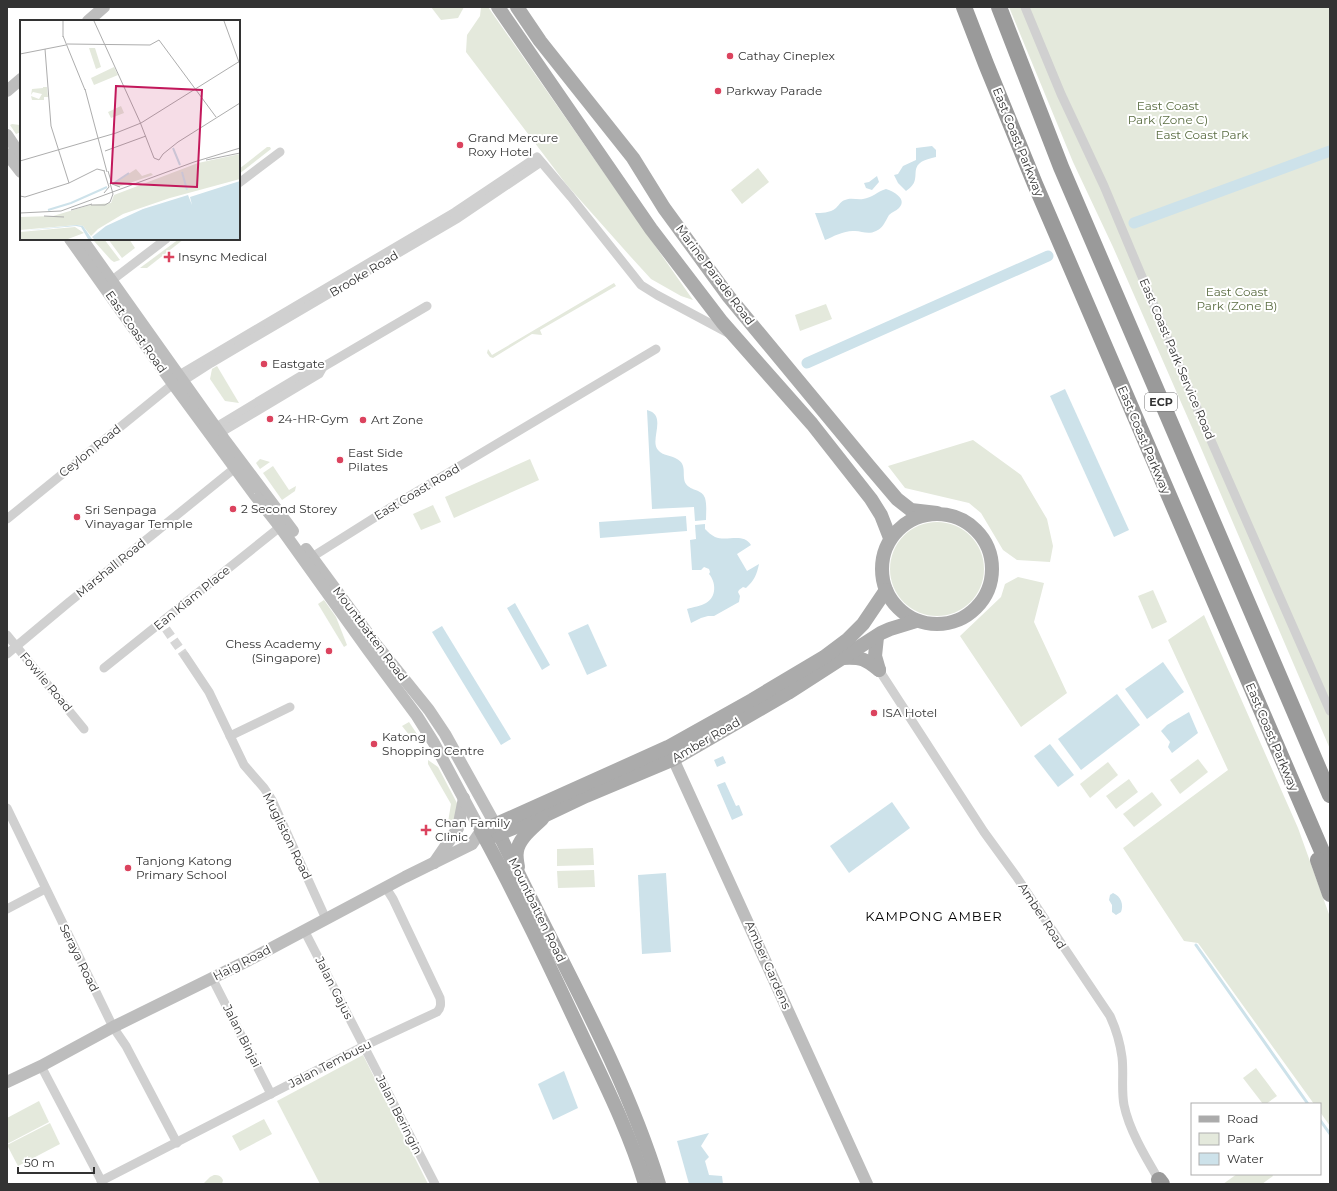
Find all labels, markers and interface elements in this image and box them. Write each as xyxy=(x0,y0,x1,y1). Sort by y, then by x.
inset map xyxy=(20,20,240,240)
place label: Cathay Cineplex xyxy=(738,48,836,63)
marker: Cathay Cineplex xyxy=(725,51,735,61)
place label: Parkway Parade xyxy=(726,83,822,98)
street label: East Coast Parkway xyxy=(990,85,1047,199)
marker: Parkway Parade xyxy=(713,86,723,96)
park label: East Coast Park (Zone C) xyxy=(1128,98,1208,127)
park label: East Coast Park xyxy=(1156,127,1249,142)
place label: Grand Mercure Roxy Hotel xyxy=(468,130,558,159)
marker: Grand Mercure Roxy Hotel xyxy=(455,140,465,150)
street label: Marine Parade Road xyxy=(673,222,758,328)
street label: Brooke Road xyxy=(327,247,401,300)
place label: Insync Medical xyxy=(178,249,267,264)
marker: Insync Medical xyxy=(163,251,175,263)
street label: East Coast Park Service Road xyxy=(1137,276,1218,442)
park label: East Coast Park (Zone B) xyxy=(1196,284,1278,313)
street label: East Coast Road xyxy=(102,288,170,376)
place label: Eastgate xyxy=(272,356,325,371)
marker: Eastgate xyxy=(259,359,269,369)
street label: East Coast Parkway xyxy=(1115,383,1174,497)
road number: ECP xyxy=(1145,393,1177,411)
place label: 24-HR-Gym xyxy=(278,411,349,426)
place label: Art Zone xyxy=(371,412,423,427)
marker: 24-HR-Gym xyxy=(265,414,275,424)
marker: Art Zone xyxy=(358,415,368,425)
street label: Ceylon Road xyxy=(56,421,124,480)
place label: East Side Pilates xyxy=(348,445,403,474)
marker: East Side Pilates xyxy=(335,455,345,465)
street label: East Coast Road xyxy=(371,460,462,523)
place label: 2 Second Storey xyxy=(241,501,338,516)
place label: Sri Senpaga Vinayagar Temple xyxy=(85,502,193,531)
marker: 2 Second Storey xyxy=(228,504,238,514)
marker: Sri Senpaga Vinayagar Temple xyxy=(72,512,82,522)
street label: Marshall Road xyxy=(73,535,149,600)
street label: Ean Kiam Place xyxy=(151,562,233,633)
street label: Mountbatten Road xyxy=(330,583,411,684)
place label: Chess Academy (Singapore) xyxy=(226,636,321,665)
marker: Chess Academy (Singapore) xyxy=(324,646,334,656)
street label: Fowlie Road xyxy=(17,649,76,715)
street label: East Coast Parkway xyxy=(1243,680,1302,794)
place label: ISA Hotel xyxy=(882,705,937,720)
marker: ISA Hotel xyxy=(869,708,879,718)
street label: Amber Road xyxy=(669,714,742,765)
place label: Katong Shopping Centre xyxy=(382,729,484,758)
marker: Katong Shopping Centre xyxy=(369,739,379,749)
street label: Mugliston Road xyxy=(260,790,315,882)
place label: Chan Family Clinic xyxy=(435,815,511,844)
marker: Chan Family Clinic xyxy=(420,824,432,836)
place label: Tanjong Katong Primary School xyxy=(136,853,232,882)
street label: Mountbatten Road xyxy=(506,855,569,965)
marker: Tanjong Katong Primary School xyxy=(123,863,133,873)
street label: Amber Road xyxy=(1015,880,1069,952)
district label: KAMPONG AMBER xyxy=(865,908,1003,924)
street label: Amber Gardens xyxy=(742,918,795,1011)
street label: Seraya Road xyxy=(57,921,102,994)
street label: Haig Road xyxy=(210,942,273,983)
street label: Jalan Gajus xyxy=(312,953,357,1022)
street label: Jalan Binjai xyxy=(220,1001,265,1070)
street label: Jalan Tembusu xyxy=(285,1036,374,1091)
street label: Jalan Beringin xyxy=(373,1072,426,1157)
legend xyxy=(1191,1103,1321,1175)
text: Road xyxy=(1227,1111,1258,1126)
text: Park xyxy=(1227,1131,1255,1146)
scale bar xyxy=(18,1149,94,1175)
text: Water xyxy=(1227,1151,1264,1166)
text: 50 m xyxy=(24,1155,55,1170)

